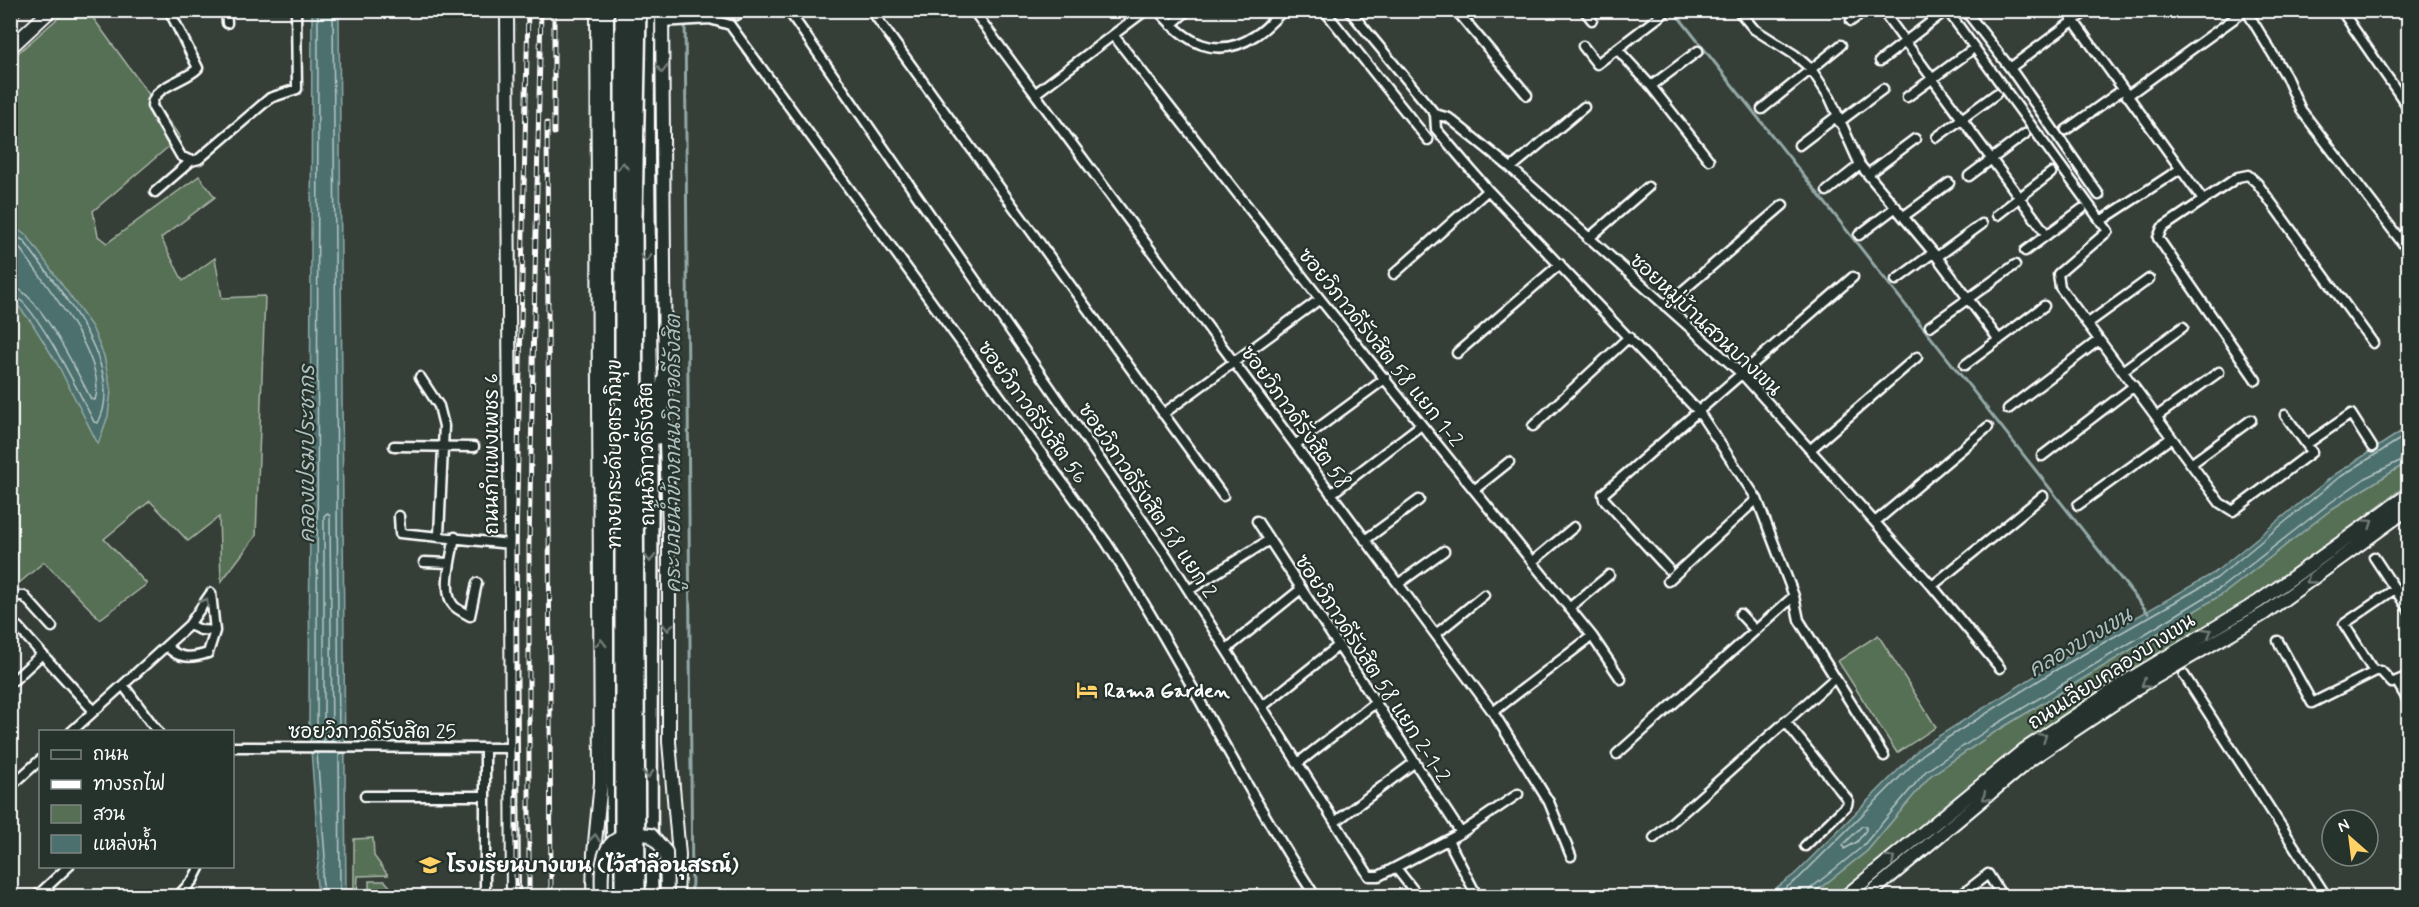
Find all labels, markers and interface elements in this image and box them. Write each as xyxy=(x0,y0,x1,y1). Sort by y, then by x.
one-way arrow xyxy=(656,64,668,73)
one-way arrow xyxy=(617,162,629,171)
street label: ซอยวิภาวดีรังสิต 58 แยก 1-2 xyxy=(1294,243,1468,451)
street label: ซอยหมู่บ้านสวนบางเขน xyxy=(1623,247,1787,403)
one-way arrow xyxy=(640,253,652,262)
water label: คูระบายน้ำข้างถนนวิภาวดีรังสิต xyxy=(653,314,689,593)
street label: ซอยวิภาวดีรังสิต 56 xyxy=(971,336,1093,490)
street label: ซอยวิภาวดีรังสิต 58 xyxy=(1236,341,1356,493)
street label: ทางยกระดับอุตราภิมุข xyxy=(602,359,630,549)
water label: คลองเปรมประชากร xyxy=(294,363,322,543)
street label: ถนนกำแพงเพชร 6 xyxy=(478,373,506,535)
street label: ถนนวิภาวดีรังสิต xyxy=(633,382,662,526)
street label: ซอยวิภาวดีรังสิต 58 แยก 2 xyxy=(1071,398,1222,604)
one-way arrow xyxy=(2362,519,2373,530)
street label: ซอยวิภาวดีรังสิต 58 แยก 2-1-2 xyxy=(1288,550,1456,788)
one-way arrow xyxy=(643,553,656,562)
one-way arrow xyxy=(2305,573,2316,584)
one-way arrow xyxy=(197,598,209,608)
water label: คลองบางเขน xyxy=(2024,601,2138,684)
street label: ถนนเลียบคลองบางเขน xyxy=(2023,608,2201,737)
one-way arrow xyxy=(662,622,674,631)
one-way arrow xyxy=(2202,628,2212,639)
one-way arrow xyxy=(595,639,607,648)
one-way arrow xyxy=(2141,676,2151,688)
hotel icon: Rama Garden xyxy=(1075,678,1099,702)
place label: Rama Garden xyxy=(1104,678,1230,705)
street label: ซอยวิภาวดีรังสิต 25 xyxy=(288,719,456,746)
legend xyxy=(39,730,234,868)
one-way arrow xyxy=(2036,733,2047,744)
text: ถนน xyxy=(93,743,128,767)
one-way arrow xyxy=(642,769,654,778)
text: ทางรถไฟ xyxy=(93,771,165,797)
one-way arrow xyxy=(1982,790,1993,801)
text: สวน xyxy=(93,803,125,827)
north arrow xyxy=(2320,808,2380,868)
text: N xyxy=(2334,814,2353,838)
text: แหล่งน้ำ xyxy=(93,827,157,857)
one-way arrow xyxy=(588,834,601,843)
place label: โรงเรียนบางเขน (ไว้สาลีอนุสรณ์) xyxy=(446,852,739,880)
school or university icon: โรงเรียนบางเขน (ไว้สาลีอนุสรณ์) xyxy=(418,853,442,877)
one-way arrow xyxy=(1885,856,1896,867)

